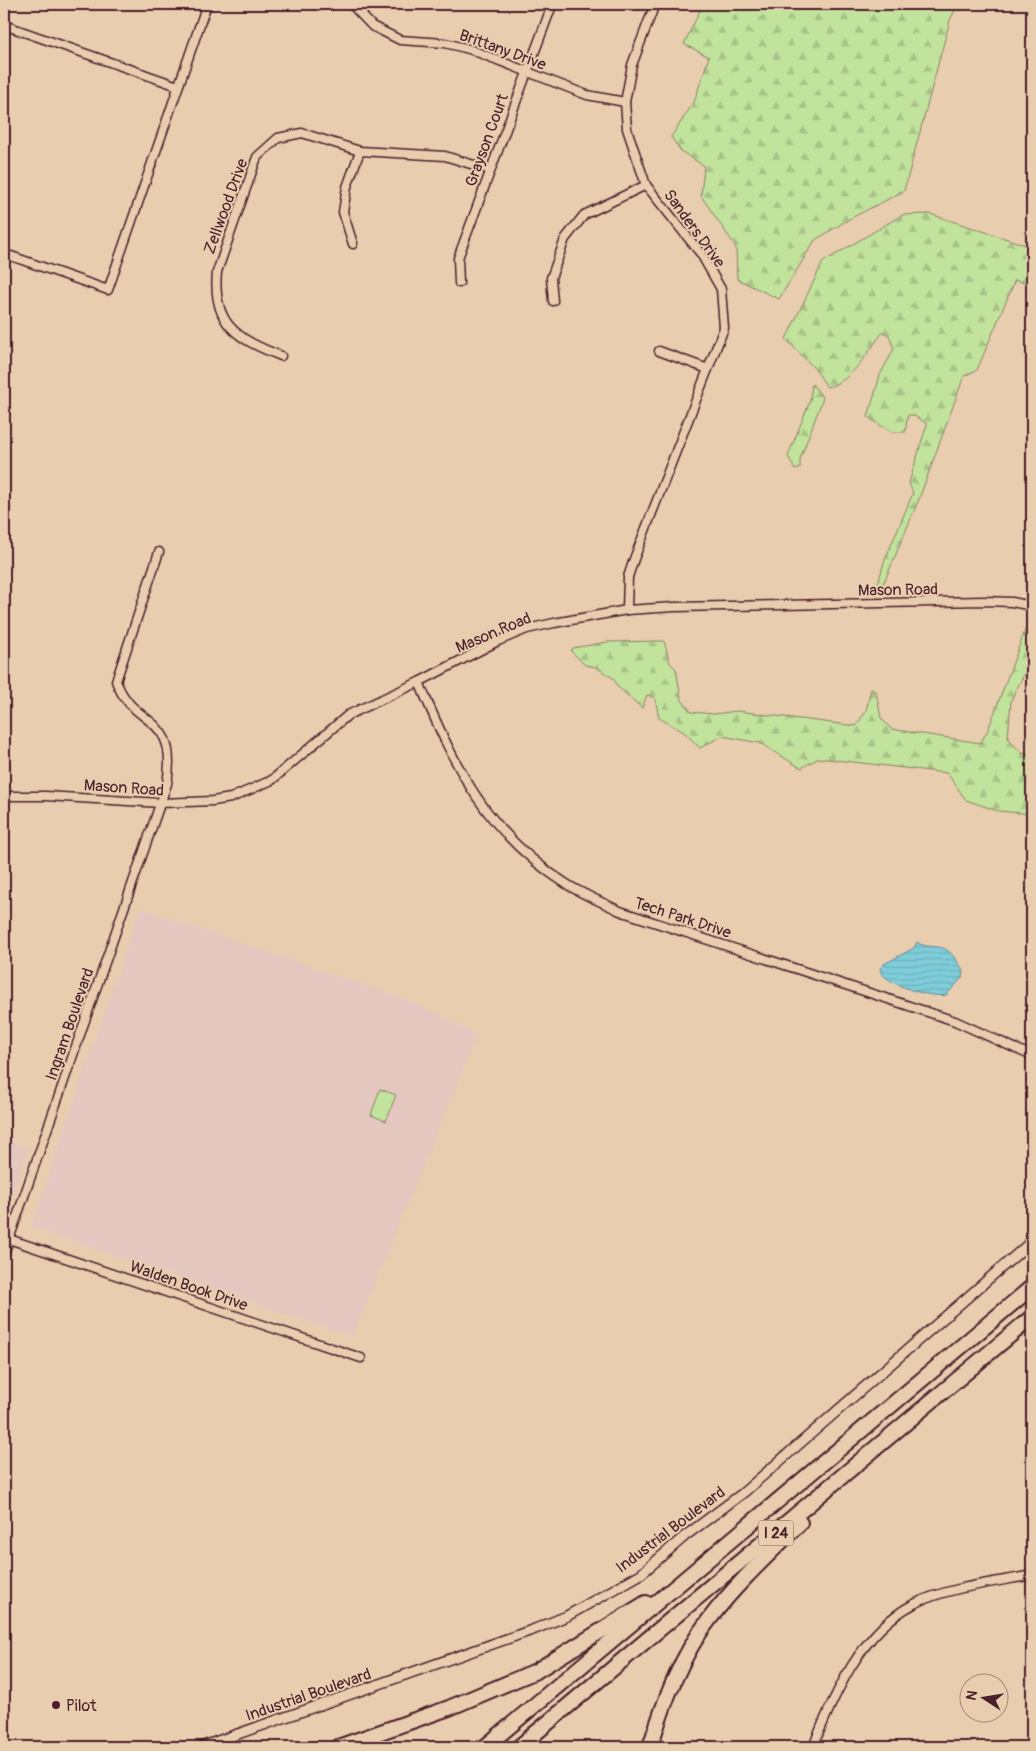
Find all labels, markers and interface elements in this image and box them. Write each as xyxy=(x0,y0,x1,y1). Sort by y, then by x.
street label: Brittany Drive xyxy=(457,25,549,75)
street label: Grayson Court xyxy=(461,91,513,190)
street label: Zellwood Drive xyxy=(199,156,252,257)
street label: Sanders Drive xyxy=(659,186,729,272)
street label: Mason Road xyxy=(858,579,938,601)
street label: Mason Road xyxy=(453,608,534,658)
street label: Mason Road xyxy=(83,775,165,801)
street label: Tech Park Drive xyxy=(632,893,734,943)
street label: Ingram Boulevard xyxy=(41,965,99,1083)
street label: Walden Book Drive xyxy=(127,1256,250,1316)
street label: Industrial Boulevard xyxy=(612,1482,729,1577)
road number: I 24 xyxy=(758,1520,794,1546)
street label: Industrial Boulevard xyxy=(243,1664,374,1726)
north arrow xyxy=(958,1674,1008,1724)
text: N xyxy=(962,1689,981,1702)
place label: Pilot xyxy=(66,1696,97,1716)
marker: Pilot xyxy=(50,1699,62,1711)

